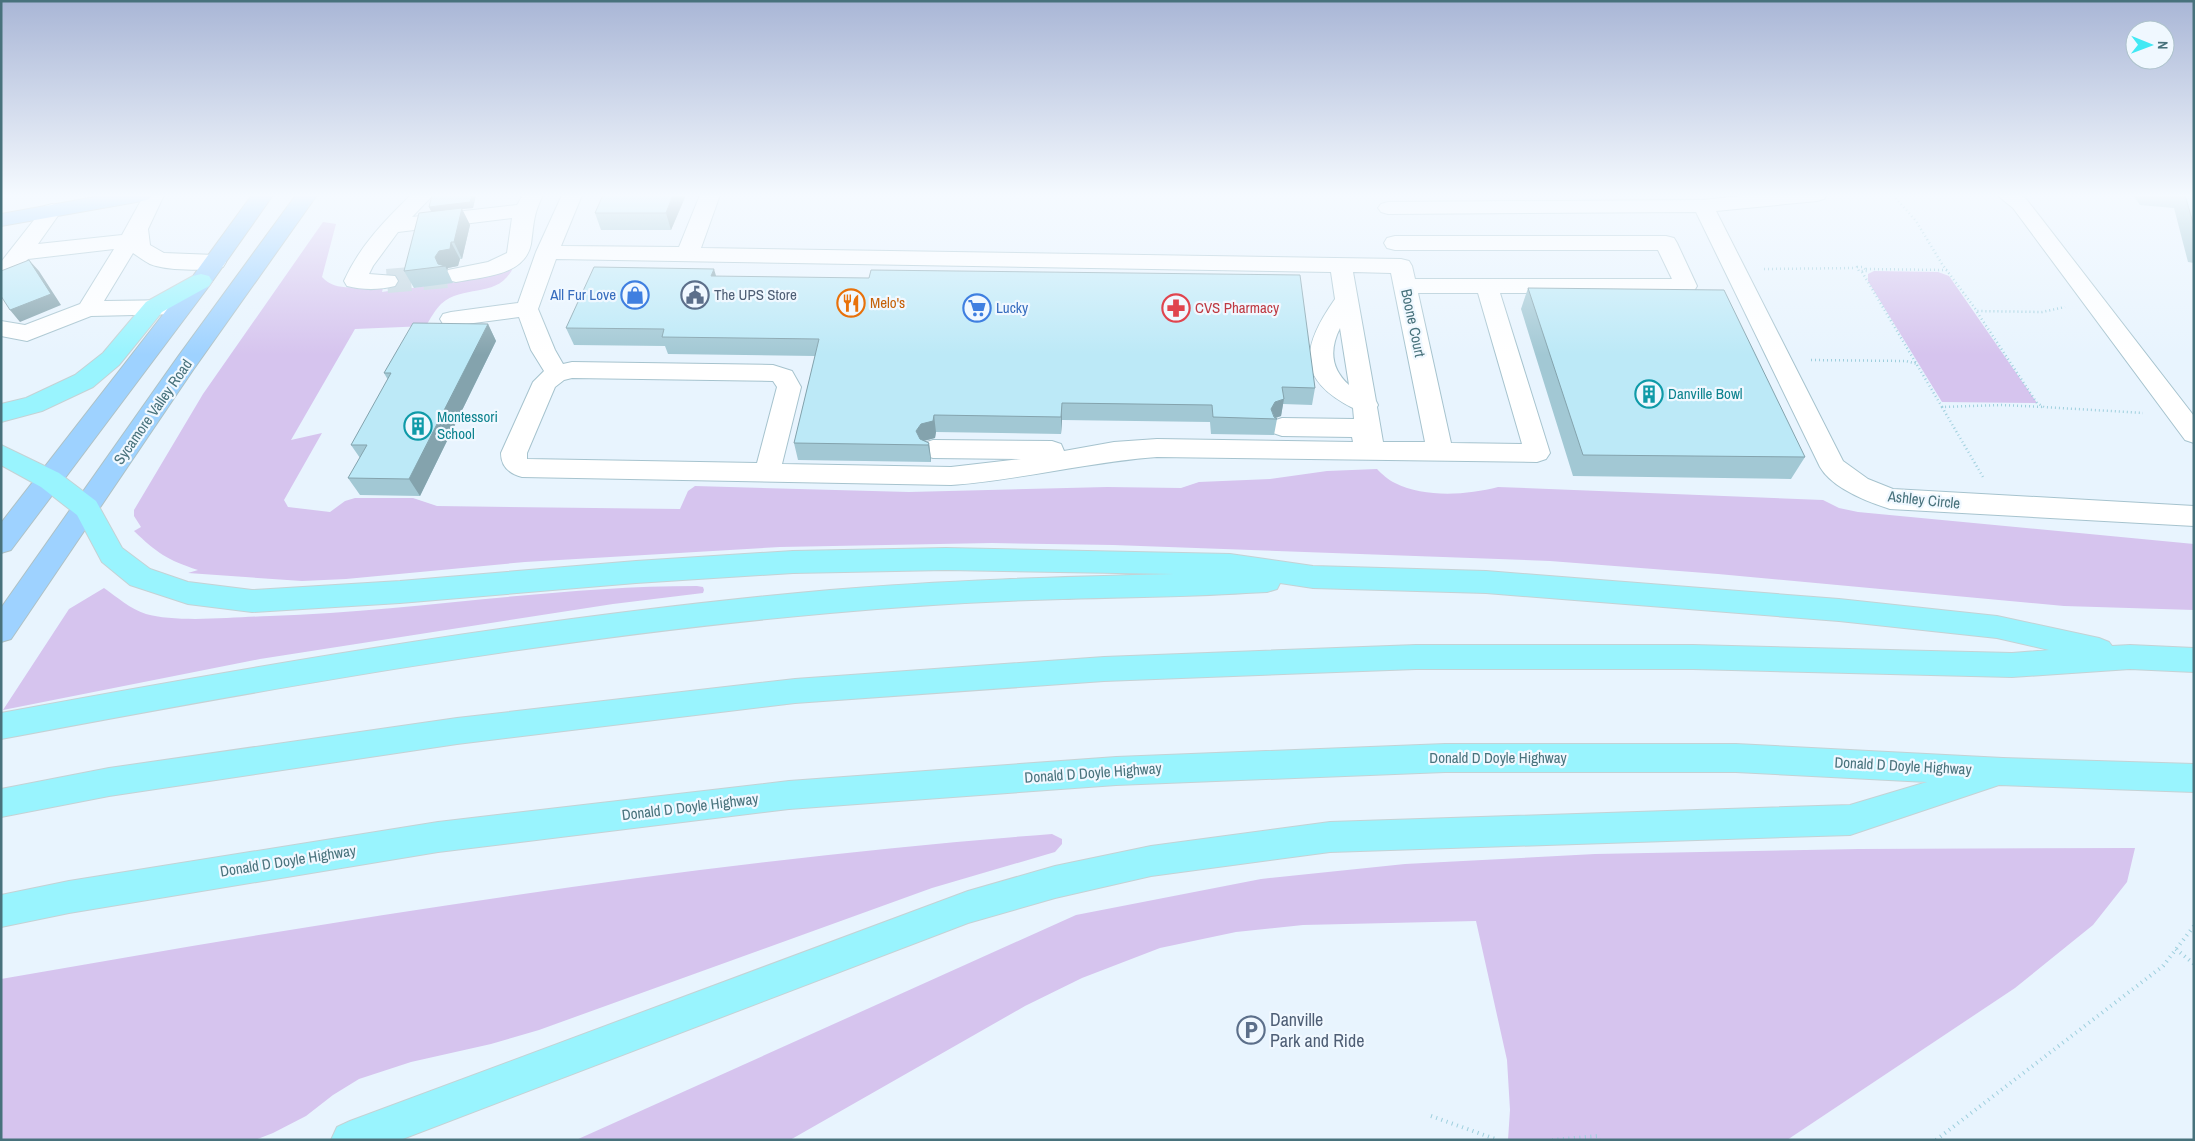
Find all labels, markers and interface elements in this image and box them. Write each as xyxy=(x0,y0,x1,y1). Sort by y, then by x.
north arrow xyxy=(2125,20,2175,70)
text: N xyxy=(2154,41,2172,50)
shop icon: All Fur Love xyxy=(620,280,650,310)
public building icon: The UPS Store xyxy=(680,280,710,310)
place label: All Fur Love xyxy=(549,284,616,305)
place label: The UPS Store xyxy=(714,284,797,305)
street label: Boone Court xyxy=(1396,287,1431,359)
restaurant icon: Melo's xyxy=(836,288,866,318)
place label: Melo's xyxy=(870,292,905,313)
supermarket icon: Lucky xyxy=(962,293,992,323)
pharmacy icon: CVS Pharmacy xyxy=(1161,293,1191,323)
place label: Lucky xyxy=(996,297,1029,318)
place label: CVS Pharmacy xyxy=(1195,297,1280,318)
street label: Sycamore Valley Road xyxy=(108,355,197,469)
building icon: Danville Bowl xyxy=(1634,379,1664,409)
place label: Danville Bowl xyxy=(1668,383,1743,404)
place label: Montessori School xyxy=(437,406,498,444)
building icon: Montessori School xyxy=(403,411,433,441)
street label: Ashley Circle xyxy=(1886,485,1961,514)
street label: Donald D Doyle Highway xyxy=(1429,747,1568,768)
street label: Donald D Doyle Highway xyxy=(1834,751,1973,780)
street label: Donald D Doyle Highway xyxy=(1024,757,1163,788)
street label: Donald D Doyle Highway xyxy=(620,788,760,825)
street label: Donald D Doyle Highway xyxy=(218,839,358,882)
place label: Danville Park and Ride xyxy=(1270,1007,1364,1053)
parking icon: Danville Park and Ride xyxy=(1236,1015,1266,1045)

